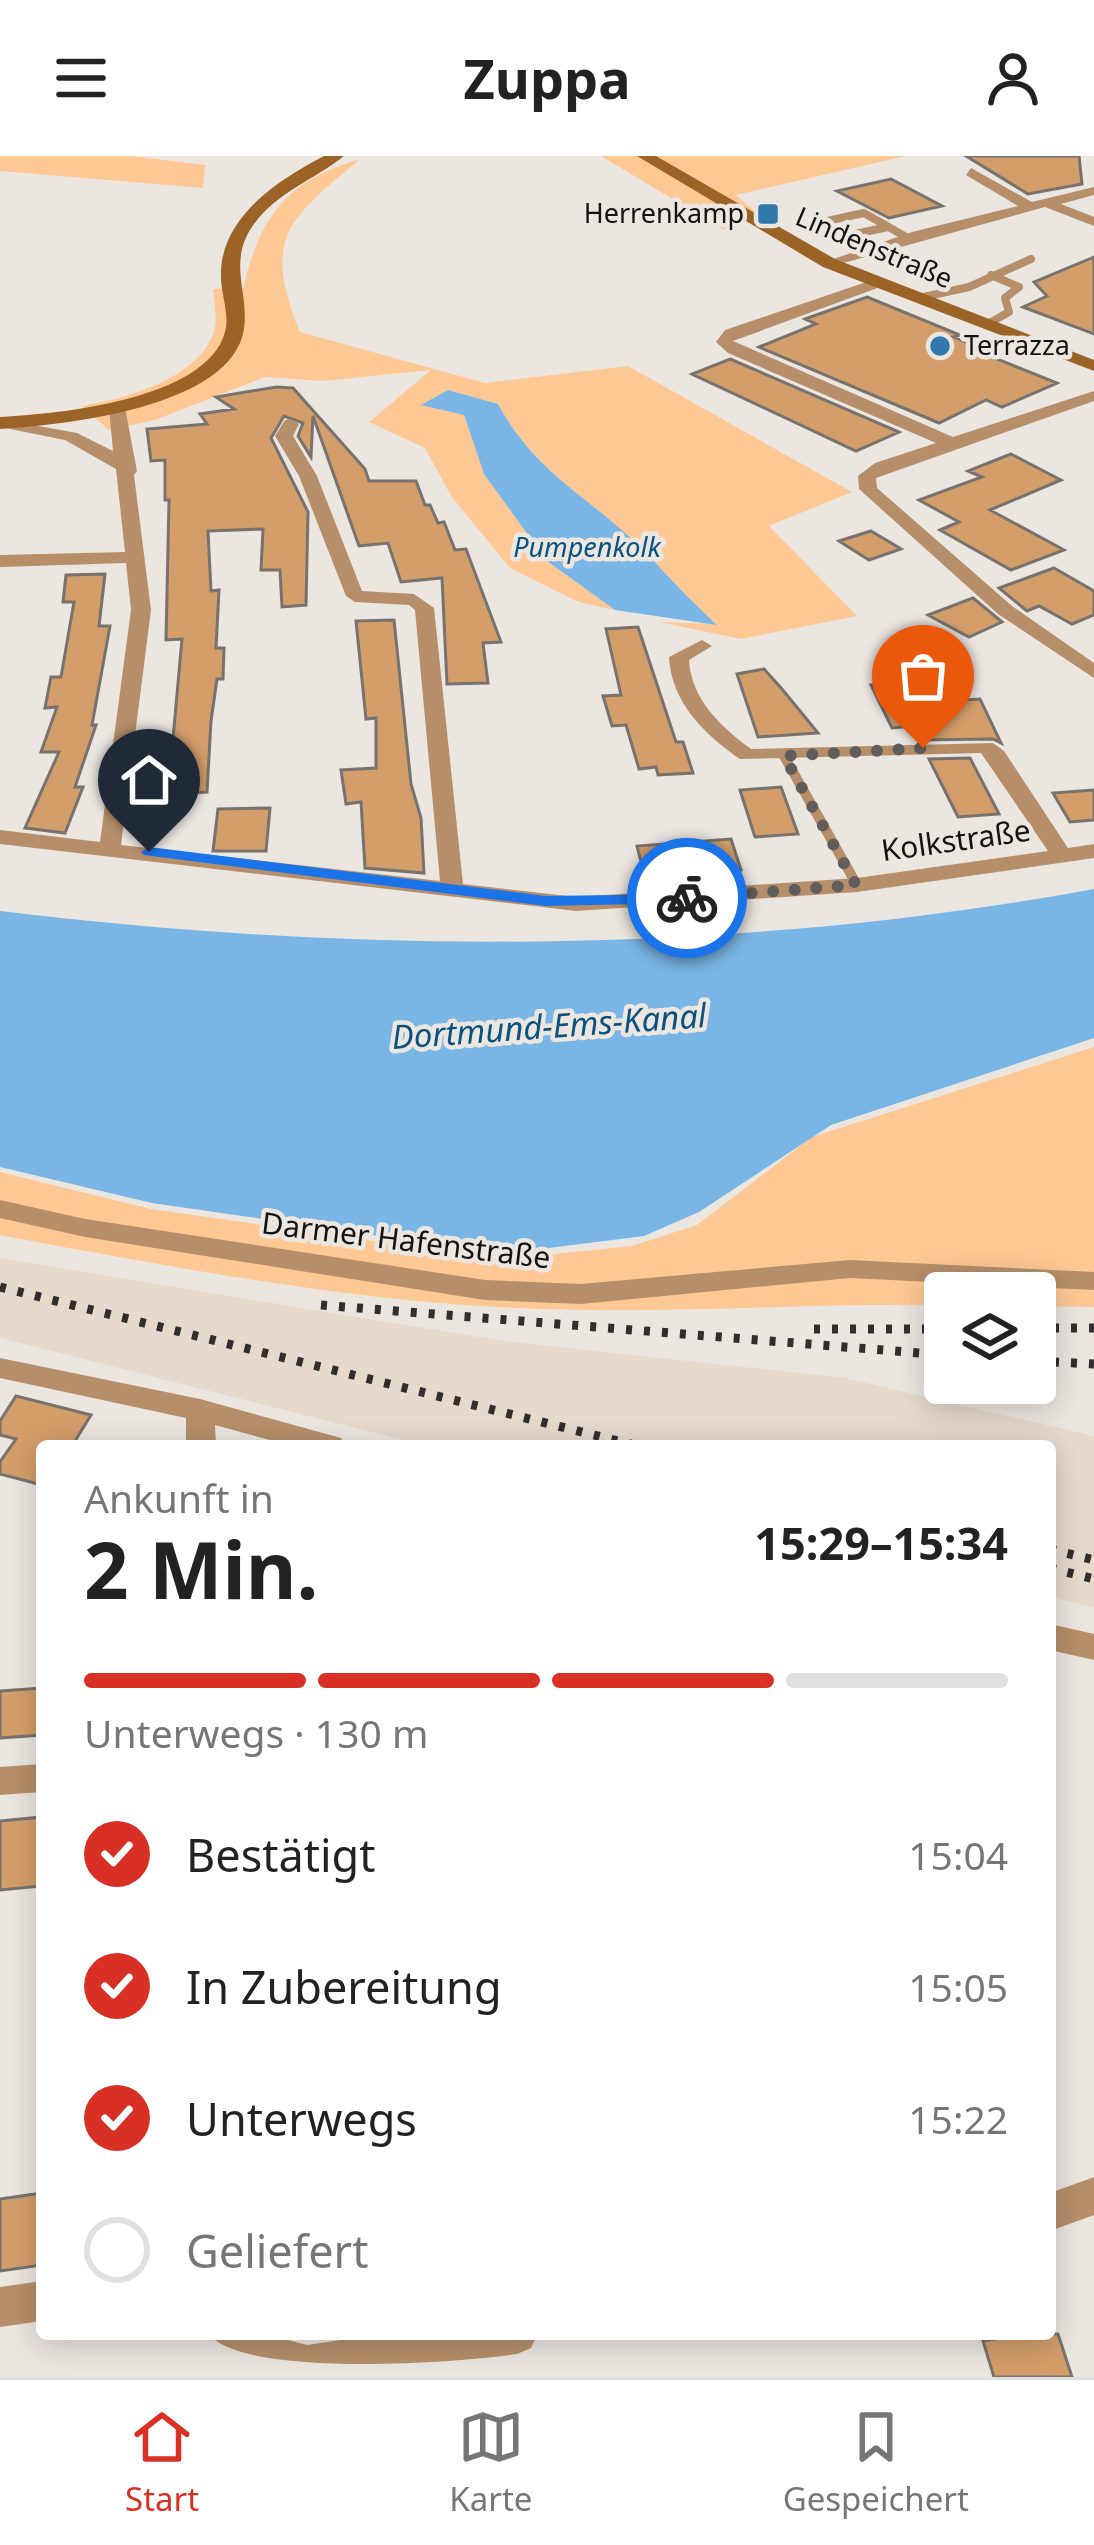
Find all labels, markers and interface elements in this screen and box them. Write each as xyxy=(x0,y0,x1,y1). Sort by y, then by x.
text: Zuppa xyxy=(464,41,630,115)
icon: menu xyxy=(48,45,114,111)
icon: person xyxy=(980,45,1046,111)
place label: Herrenkamp xyxy=(584,194,744,231)
street label: Lindenstraße xyxy=(790,197,959,296)
marker: Herrenkamp xyxy=(755,201,781,227)
place label: Terrazza xyxy=(964,326,1070,363)
marker: Terrazza xyxy=(927,333,953,359)
water label: Pumpenkolk xyxy=(513,528,662,565)
pin xyxy=(872,625,974,748)
icon: bag xyxy=(890,643,956,709)
pin xyxy=(98,729,200,852)
icon: home xyxy=(116,747,182,813)
street label: Kolkstraße xyxy=(879,809,1033,870)
courier xyxy=(627,838,747,958)
icon: bike xyxy=(654,865,720,931)
water label: Dortmund-Ems-Kanal xyxy=(390,992,709,1059)
street label: Darmer Hafenstraße xyxy=(259,1201,553,1278)
map controls xyxy=(924,1272,1056,1404)
button: layers xyxy=(924,1272,1056,1404)
text: Ankunft in xyxy=(84,1471,274,1524)
text: 15:29–15:34 xyxy=(754,1512,1008,1573)
text: 2 Min. xyxy=(84,1516,318,1622)
text: Unterwegs · 130 m xyxy=(84,1706,428,1759)
icon: check xyxy=(84,1821,150,1887)
text: Bestätigt xyxy=(186,1824,375,1885)
text: 15:04 xyxy=(908,1828,1008,1881)
icon: check xyxy=(84,1953,150,2019)
text: In Zubereitung xyxy=(186,1956,502,2017)
text: 15:05 xyxy=(908,1960,1008,2013)
icon: check xyxy=(84,2085,150,2151)
text: Unterwegs xyxy=(186,2088,417,2149)
text: 15:22 xyxy=(908,2092,1008,2145)
text: Geliefert xyxy=(186,2220,368,2281)
tab: Start xyxy=(125,2404,199,2521)
tab: Karte xyxy=(449,2404,532,2521)
tab: Gespeichert xyxy=(783,2404,969,2521)

